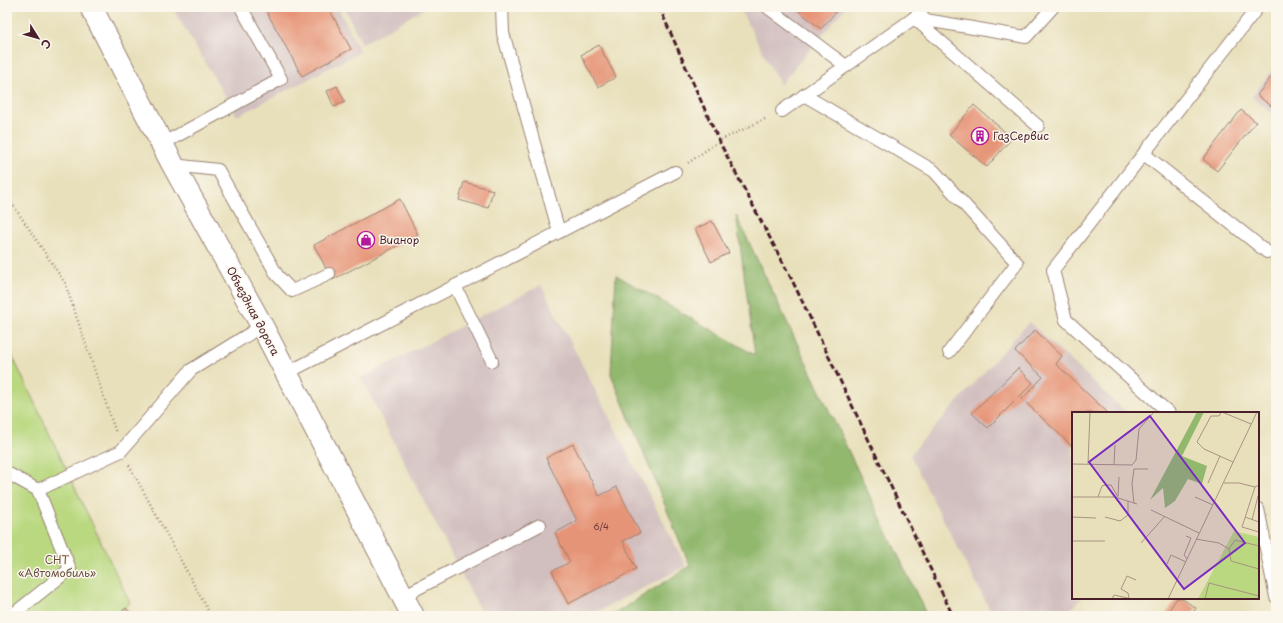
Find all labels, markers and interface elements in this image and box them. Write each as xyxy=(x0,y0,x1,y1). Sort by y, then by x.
north arrow xyxy=(18,18,58,58)
text: С xyxy=(37,36,56,53)
building icon: ГазСервис xyxy=(970,126,990,146)
place label: ГазСервис xyxy=(993,127,1049,144)
shop icon: Вианор xyxy=(356,230,376,250)
place label: Вианор xyxy=(379,231,419,248)
street label: Объездная дорога xyxy=(223,263,284,359)
inset map xyxy=(1072,412,1259,599)
house number: 6/4 xyxy=(593,519,609,533)
park label: СНТ «Автомобиль» xyxy=(18,551,96,581)

